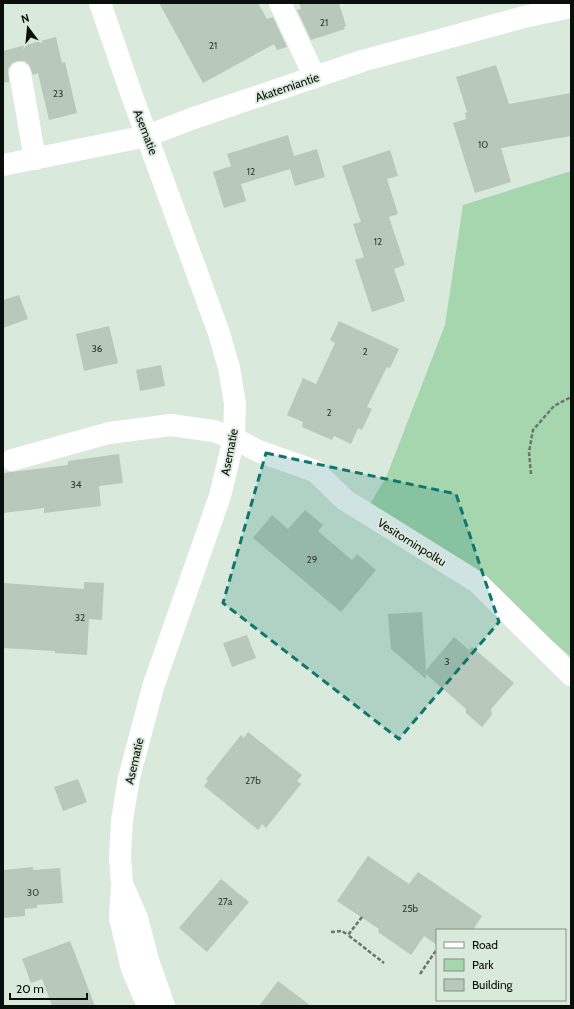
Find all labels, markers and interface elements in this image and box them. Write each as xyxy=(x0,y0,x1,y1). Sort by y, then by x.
north arrow xyxy=(8,8,48,48)
text: N xyxy=(20,11,31,26)
house number: 21 xyxy=(320,16,328,29)
house number: 21 xyxy=(209,39,217,52)
street label: Akatemiantie xyxy=(253,69,321,105)
house number: 23 xyxy=(53,87,63,100)
street label: Asematie xyxy=(131,107,161,157)
house number: 10 xyxy=(478,138,488,151)
house number: 12 xyxy=(247,165,255,178)
house number: 12 xyxy=(374,235,382,248)
house number: 36 xyxy=(91,342,103,355)
house number: 2 xyxy=(362,345,368,358)
house number: 2 xyxy=(326,406,332,419)
street label: Asematie xyxy=(217,427,241,477)
house number: 34 xyxy=(70,478,82,491)
street label: Vesitorninpolku xyxy=(375,515,449,569)
house number: 29 xyxy=(307,553,318,566)
house number: 32 xyxy=(75,611,85,624)
house number: 3 xyxy=(444,655,450,668)
street label: Asematie xyxy=(121,736,147,786)
house number: 27b xyxy=(245,774,261,787)
house number: 30 xyxy=(27,886,39,899)
house number: 27a xyxy=(218,895,233,908)
house number: 25b xyxy=(402,902,419,915)
legend xyxy=(436,929,566,1001)
text: Road xyxy=(472,937,498,952)
text: Park xyxy=(472,957,494,972)
scale bar xyxy=(10,975,87,1001)
text: Building xyxy=(472,977,514,992)
text: 20 m xyxy=(16,981,44,996)

